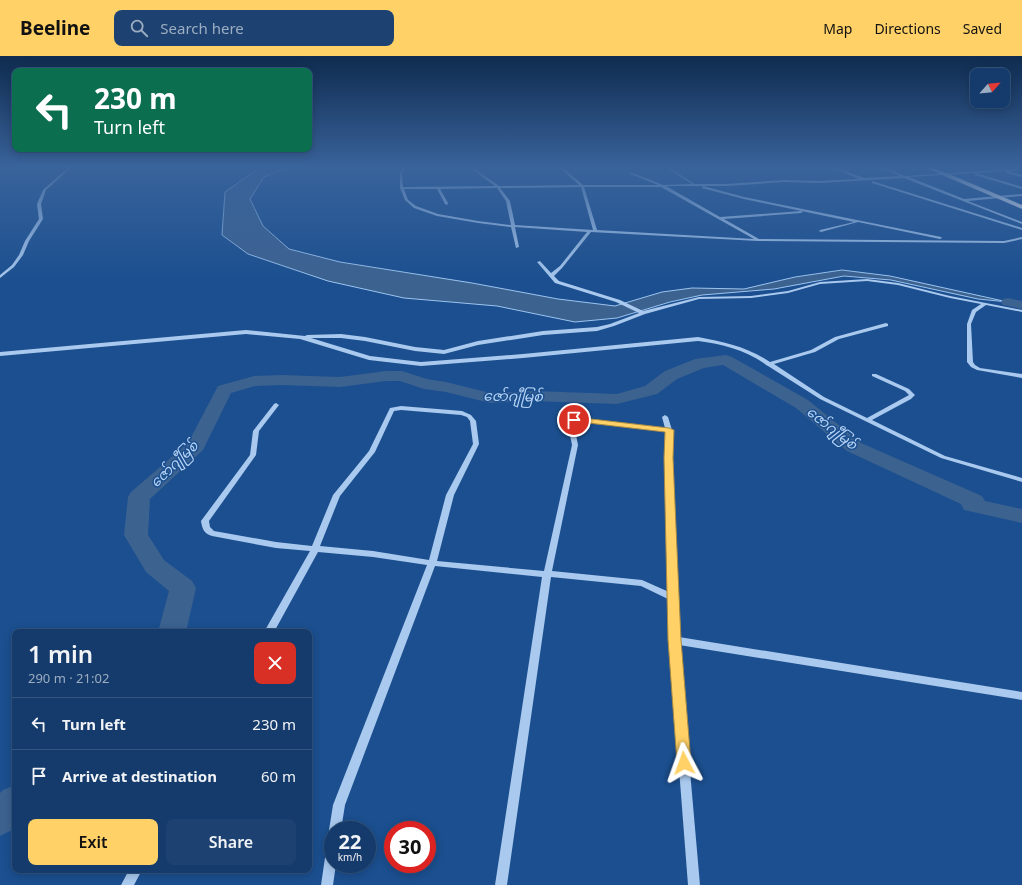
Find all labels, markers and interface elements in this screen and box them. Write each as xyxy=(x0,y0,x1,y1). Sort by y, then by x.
search box xyxy=(114,10,394,46)
text: Beeline xyxy=(20,15,90,41)
icon: search xyxy=(128,17,150,39)
text: Search here xyxy=(160,18,244,38)
text: Map xyxy=(823,19,852,38)
text: Directions xyxy=(874,19,941,38)
text: Saved xyxy=(963,19,1002,38)
north arrow xyxy=(970,68,1010,108)
map controls xyxy=(970,68,1010,108)
text: 230 m xyxy=(94,79,177,117)
icon: left xyxy=(28,84,80,136)
text: Turn left xyxy=(94,115,165,139)
water label: ဇော်ဂျီမြစ် xyxy=(483,385,545,409)
water label: ဇော်ဂျီမြစ် xyxy=(801,402,863,457)
pin xyxy=(557,403,591,437)
icon: arrive xyxy=(563,409,585,431)
water label: ဇော်ဂျီမြစ် xyxy=(146,435,205,493)
text: 1 min xyxy=(28,637,93,670)
button: close xyxy=(254,642,296,684)
text: 290 m · 21:02 xyxy=(28,669,109,687)
icon: left xyxy=(28,713,50,735)
text: Turn left xyxy=(62,714,126,734)
text: 230 m xyxy=(252,714,296,734)
position arrow xyxy=(663,742,705,784)
icon: arrive xyxy=(28,765,50,787)
text: Arrive at destination xyxy=(62,766,217,786)
text: 60 m xyxy=(261,766,296,786)
button: Exit xyxy=(28,819,158,865)
button: Share xyxy=(166,819,296,865)
speed limit sign: 30 xyxy=(384,821,436,873)
text: 22 xyxy=(339,828,361,855)
text: km/h xyxy=(338,850,362,864)

